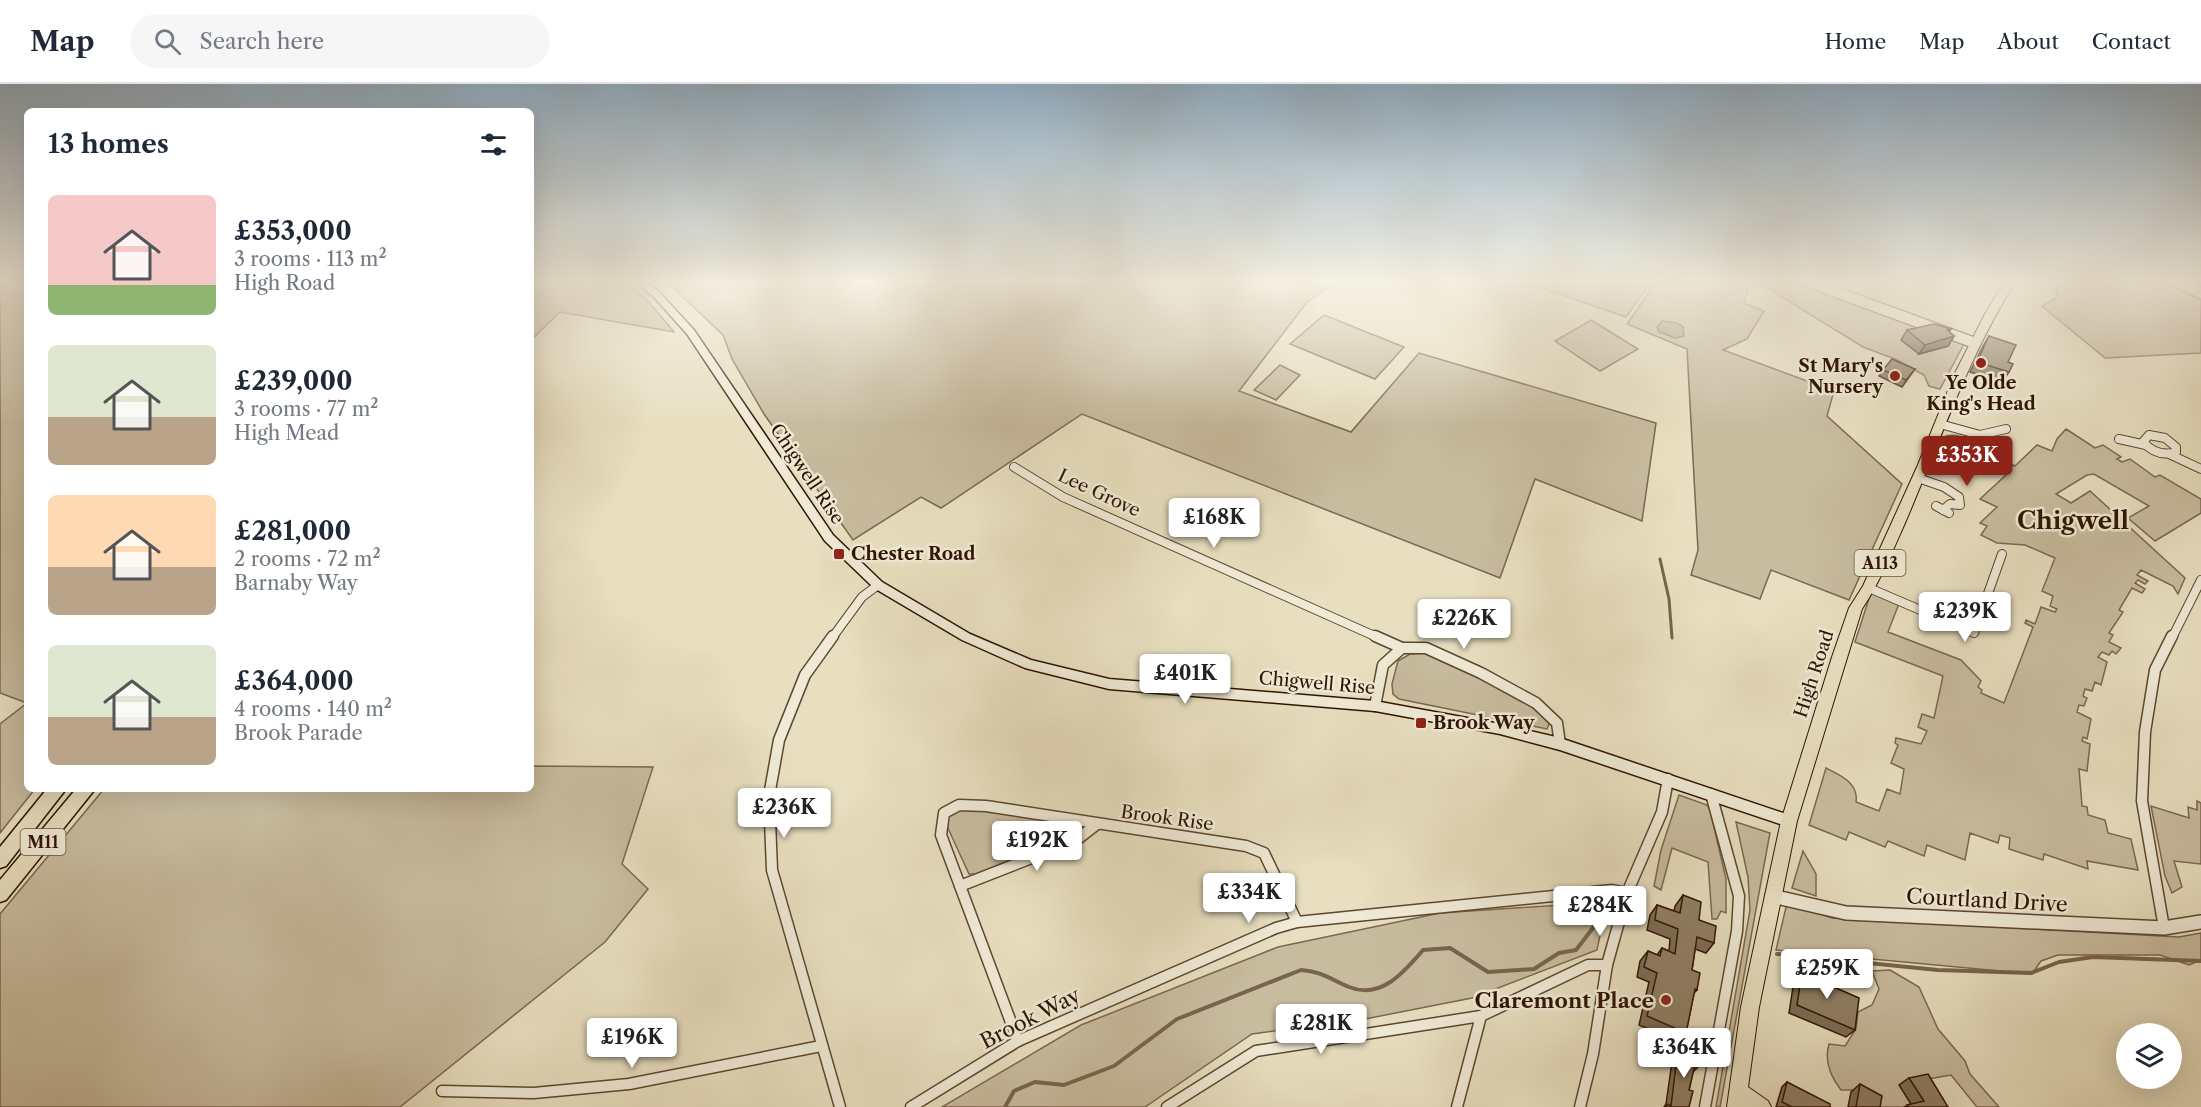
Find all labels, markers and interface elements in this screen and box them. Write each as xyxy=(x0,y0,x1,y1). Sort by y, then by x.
search box xyxy=(130,14,550,68)
text: Map xyxy=(30,24,94,58)
icon: search xyxy=(151,25,184,58)
text: Search here xyxy=(199,28,324,55)
text: Home xyxy=(1825,29,1886,54)
text: Map xyxy=(1919,29,1964,54)
text: About xyxy=(1997,29,2059,54)
text: Contact xyxy=(2092,29,2171,54)
text: 13 homes xyxy=(48,128,169,160)
icon: filters xyxy=(477,128,510,161)
text: £353,000 xyxy=(234,215,352,247)
icon: home xyxy=(96,219,168,291)
text: 3 rooms · 113 m² xyxy=(234,247,387,271)
text: High Road xyxy=(234,271,335,295)
place label: St Mary's Nursery xyxy=(1798,355,1884,398)
marker: Ye Olde King's Head xyxy=(1974,356,1988,370)
text: £239,000 xyxy=(234,365,353,397)
icon: home xyxy=(96,369,168,441)
marker: St Mary's Nursery xyxy=(1888,369,1902,383)
place label: Ye Olde King's Head xyxy=(1926,372,2036,415)
text: 3 rooms · 77 m² xyxy=(234,397,378,421)
street label: Chigwell Rise xyxy=(765,419,849,529)
text: High Mead xyxy=(234,421,339,445)
pin: £353K xyxy=(1925,436,2009,487)
text: £353K xyxy=(1935,443,1999,467)
street label: Lee Grove xyxy=(1054,464,1144,522)
pin: £168K xyxy=(1172,498,1256,549)
text: £168K xyxy=(1183,505,1245,529)
district label: Chigwell xyxy=(2017,506,2129,535)
text: £281,000 xyxy=(234,515,351,547)
icon: home xyxy=(96,519,168,591)
place label: Chester Road xyxy=(851,543,976,565)
text: 2 rooms · 72 m² xyxy=(234,547,381,571)
marker: Chester Road xyxy=(832,547,846,561)
road number: A113 xyxy=(1854,550,1906,576)
text: Barnaby Way xyxy=(234,571,358,595)
pin: £239K xyxy=(1923,592,2007,643)
pin: £226K xyxy=(1422,599,1506,650)
text: £239K xyxy=(1933,599,1997,623)
text: £226K xyxy=(1432,606,1497,630)
street label: High Road xyxy=(1789,627,1839,721)
pin: £401K xyxy=(1143,654,1227,705)
text: £401K xyxy=(1153,661,1217,685)
text: £364,000 xyxy=(234,665,354,697)
street label: Chigwell Rise xyxy=(1258,667,1376,699)
icon: home xyxy=(96,669,168,741)
text: 4 rooms · 140 m² xyxy=(234,697,392,721)
place label: Brook Way xyxy=(1433,712,1535,734)
marker: Brook Way xyxy=(1414,716,1428,730)
text: Brook Parade xyxy=(234,721,363,745)
pin: £236K xyxy=(742,788,826,839)
text: £236K xyxy=(752,795,816,819)
street label: Brook Rise xyxy=(1119,801,1215,835)
pin: £192K xyxy=(995,821,1079,872)
text: £192K xyxy=(1006,828,1068,852)
road number: M11 xyxy=(20,829,66,855)
pin: £334K xyxy=(1207,873,1291,924)
text: £334K xyxy=(1217,880,1281,904)
street label: Courtland Drive xyxy=(1906,883,2068,917)
pin: £284K xyxy=(1558,886,1642,937)
text: £284K xyxy=(1567,893,1633,917)
pin: £259K xyxy=(1785,949,1869,1000)
text: £259K xyxy=(1795,956,1859,980)
street label: Brook Way xyxy=(976,982,1084,1054)
place label: Claremont Place xyxy=(1475,988,1654,1013)
marker: Claremont Place xyxy=(1659,993,1673,1007)
pin: £281K xyxy=(1279,1004,1363,1055)
text: £281K xyxy=(1290,1011,1352,1035)
pin: £196K xyxy=(590,1018,674,1069)
map controls xyxy=(2116,1023,2182,1089)
button: layers xyxy=(2116,1023,2182,1089)
text: £196K xyxy=(601,1025,663,1049)
pin: £364K xyxy=(1642,1028,1726,1079)
text: £364K xyxy=(1652,1035,1716,1059)

